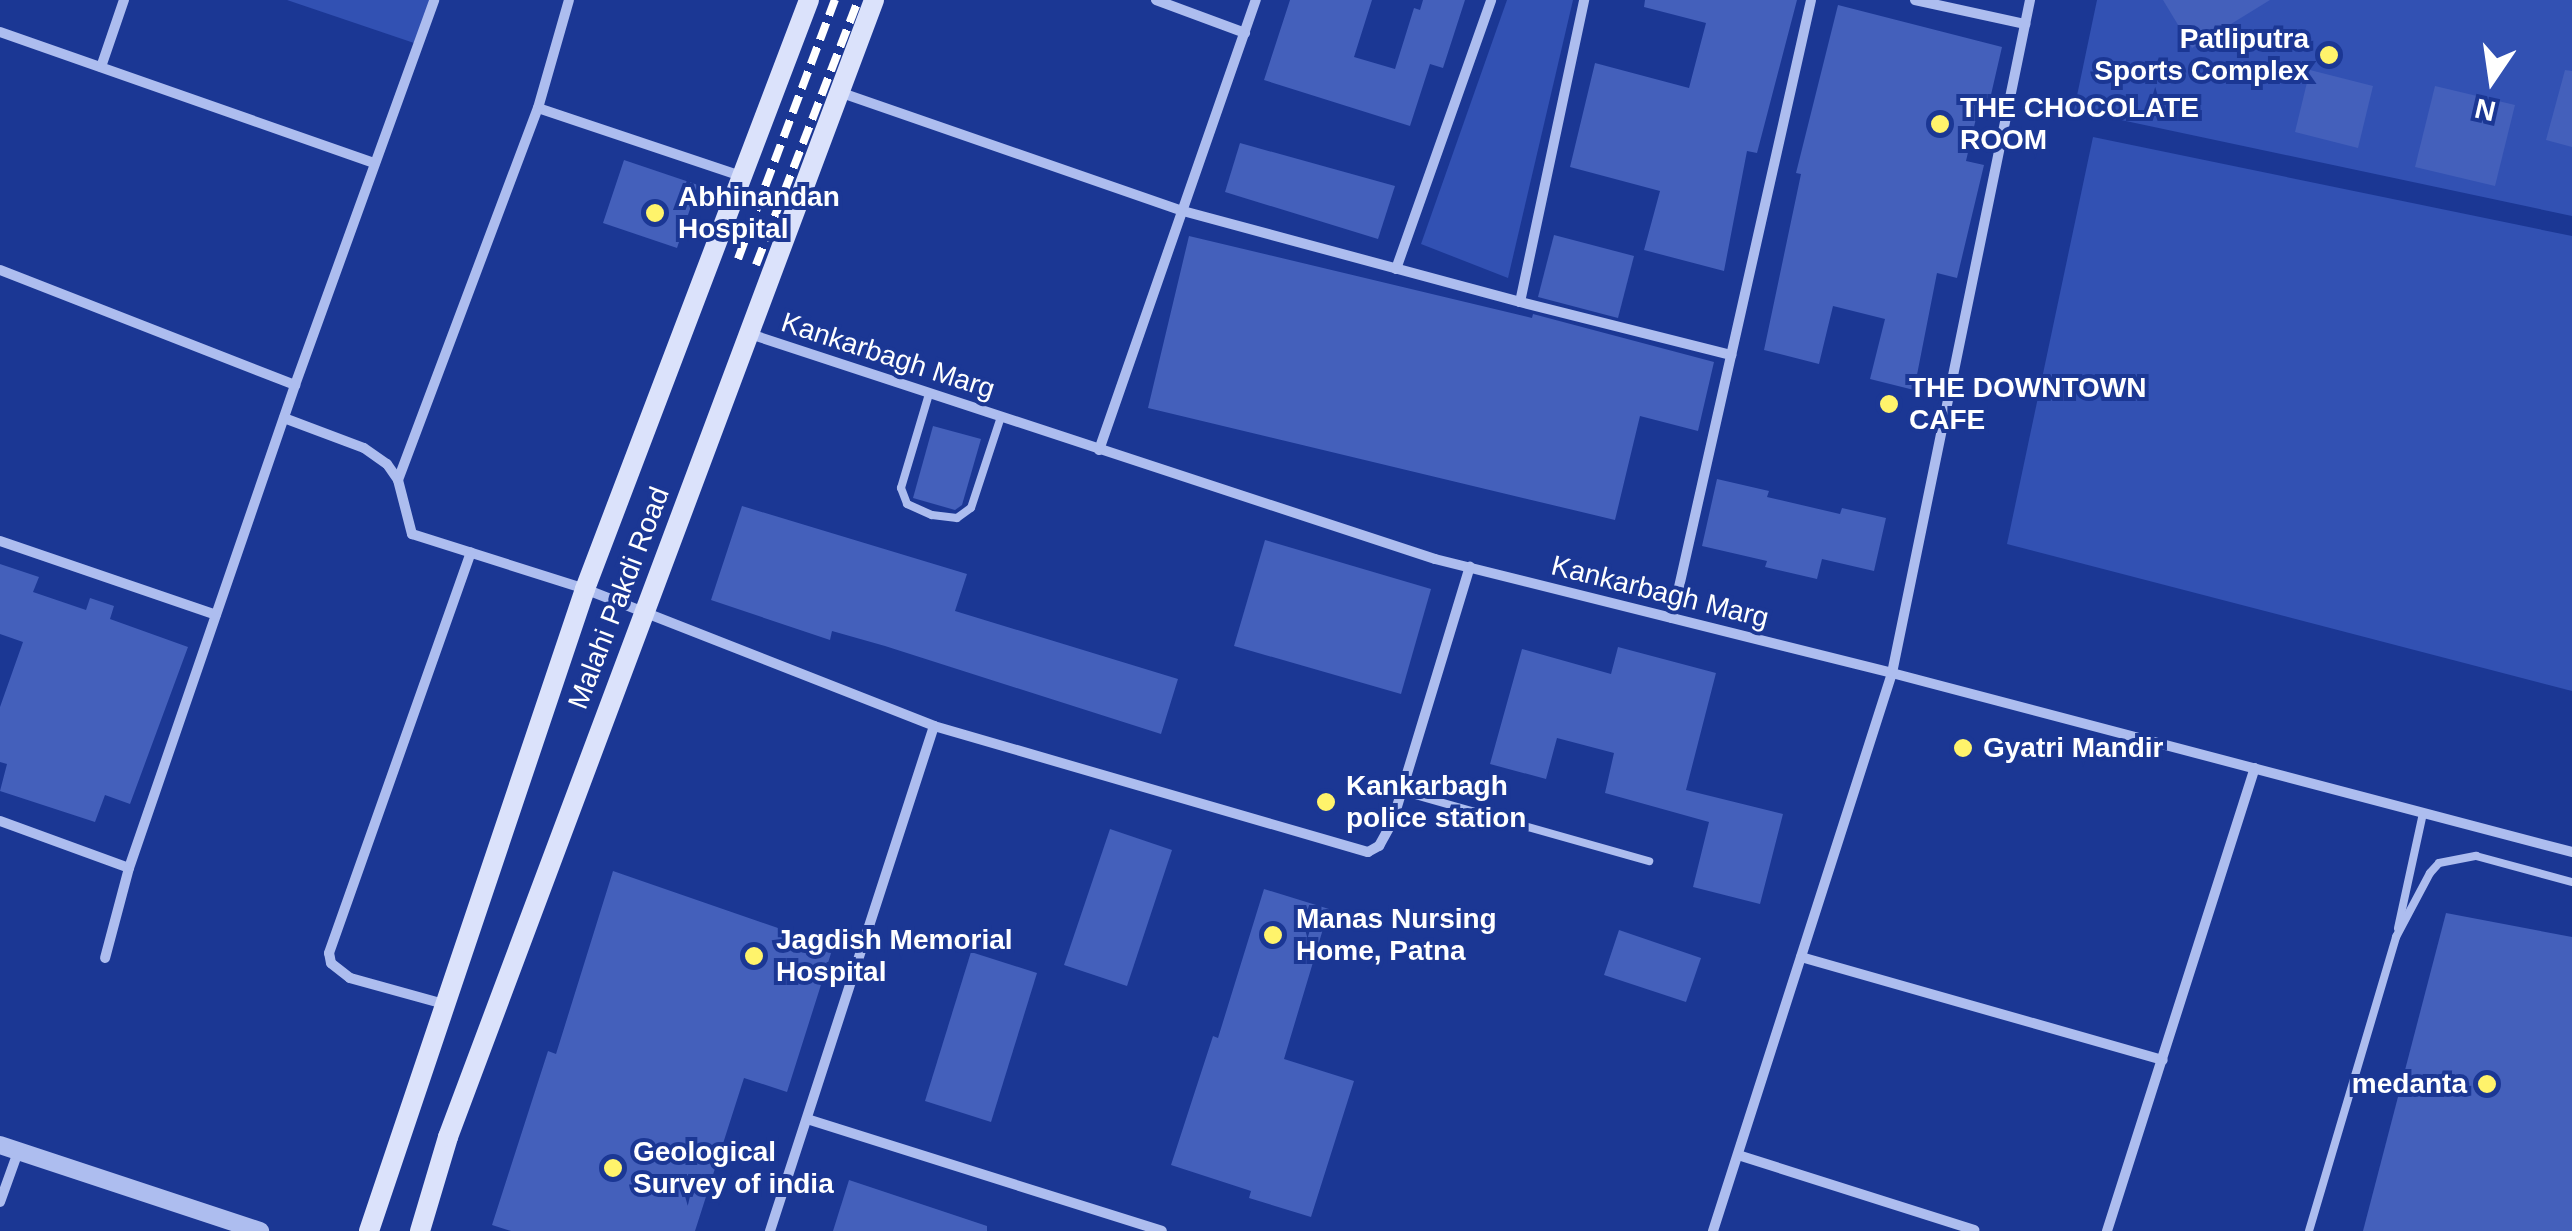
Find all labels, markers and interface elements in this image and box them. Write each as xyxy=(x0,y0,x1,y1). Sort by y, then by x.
place label: Patliputra Sports Complex xyxy=(2094,22,2309,88)
north arrow xyxy=(2442,30,2542,130)
marker: Patliputra Sports Complex xyxy=(2318,44,2340,66)
place label: THE CHOCOLATE ROOM xyxy=(1960,91,2199,157)
text: N xyxy=(2472,92,2498,127)
marker: THE CHOCOLATE ROOM xyxy=(1929,113,1951,135)
place label: Abhinandan Hospital xyxy=(678,180,840,246)
marker: Abhinandan Hospital xyxy=(642,200,668,226)
street label: Kankarbagh Marg xyxy=(777,306,999,406)
place label: THE DOWNTOWN CAFE xyxy=(1909,371,2146,437)
marker: THE DOWNTOWN CAFE xyxy=(1878,393,1900,415)
street label: Malahi Pakdi Road xyxy=(561,482,677,714)
street label: Kankarbagh Marg xyxy=(1548,549,1772,635)
place label: Gyatri Mandir xyxy=(1983,731,2163,765)
marker: Gyatri Mandir xyxy=(1952,737,1974,759)
place label: Kankarbagh police station xyxy=(1346,769,1526,835)
marker: Kankarbagh police station xyxy=(1315,791,1337,813)
place label: Manas Nursing Home, Patna xyxy=(1296,902,1497,968)
marker: Manas Nursing Home, Patna xyxy=(1260,922,1286,948)
place label: Jagdish Memorial Hospital xyxy=(776,923,1013,989)
marker: Jagdish Memorial Hospital xyxy=(741,943,767,969)
place label: medanta xyxy=(2352,1067,2467,1101)
marker: medanta xyxy=(2476,1073,2498,1095)
place label: Geological Survey of india xyxy=(633,1135,834,1201)
marker: Geological Survey of india xyxy=(602,1157,624,1179)

